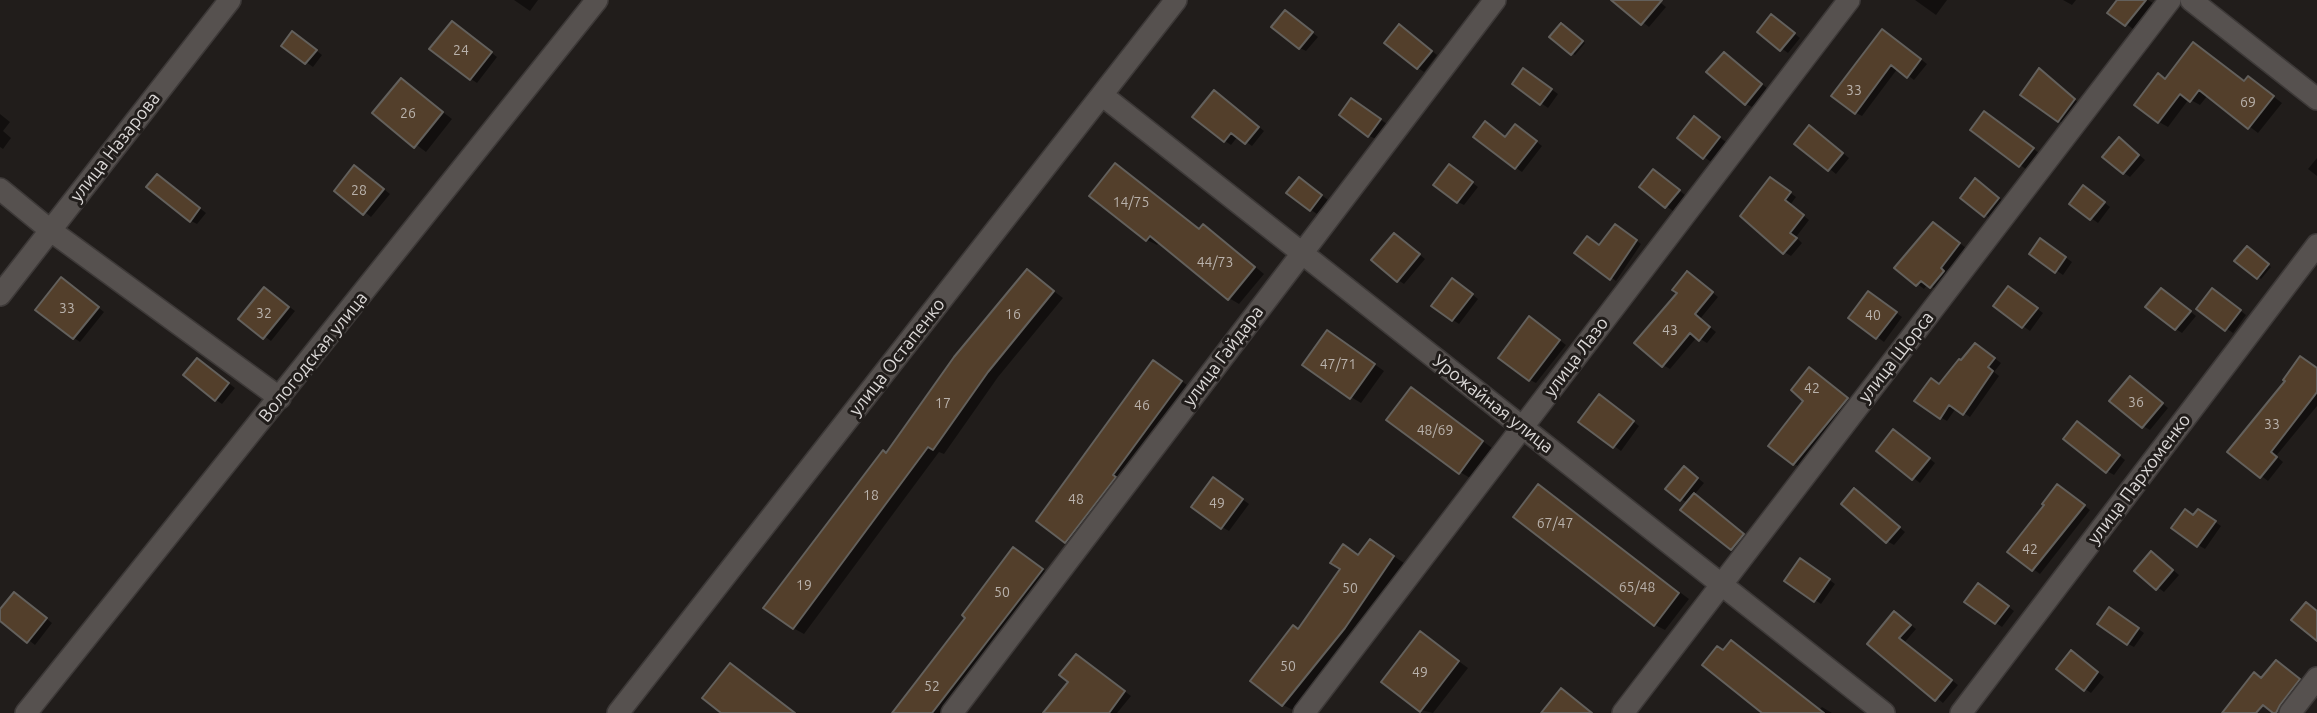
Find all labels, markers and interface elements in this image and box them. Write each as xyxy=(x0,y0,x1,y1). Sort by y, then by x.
house number: 24 xyxy=(453,42,469,58)
house number: 33 xyxy=(1846,82,1862,98)
street label: улица Назарова xyxy=(65,88,165,206)
house number: 69 xyxy=(2240,94,2256,110)
house number: 26 xyxy=(400,105,416,121)
house number: 28 xyxy=(351,182,367,198)
house number: 14/75 xyxy=(1113,194,1149,210)
house number: 44/73 xyxy=(1197,254,1233,270)
street label: Вологодская улица xyxy=(254,288,372,426)
street label: улица Остапенко xyxy=(844,294,950,420)
house number: 33 xyxy=(59,300,75,316)
street label: улица Гайдара xyxy=(1178,301,1268,411)
house number: 32 xyxy=(256,305,272,321)
house number: 16 xyxy=(1005,306,1021,322)
street label: улица Щорса xyxy=(1854,307,1938,407)
house number: 40 xyxy=(1865,307,1881,323)
street label: улица Лазо xyxy=(1539,313,1613,401)
house number: 43 xyxy=(1662,322,1678,338)
street label: Урожайная улица xyxy=(1428,350,1558,458)
house number: 47/71 xyxy=(1320,356,1356,372)
house number: 42 xyxy=(1804,380,1820,396)
house number: 36 xyxy=(2128,394,2144,410)
house number: 17 xyxy=(935,395,951,411)
house number: 46 xyxy=(1134,397,1150,413)
street label: улица Пархоменко xyxy=(2083,409,2195,549)
house number: 33 xyxy=(2264,416,2280,432)
house number: 48/69 xyxy=(1417,422,1453,438)
house number: 18 xyxy=(863,487,879,503)
house number: 48 xyxy=(1068,491,1084,507)
house number: 49 xyxy=(1209,495,1225,511)
house number: 67/47 xyxy=(1537,515,1573,531)
house number: 42 xyxy=(2022,541,2038,557)
house number: 19 xyxy=(796,577,812,593)
house number: 65/48 xyxy=(1619,579,1655,595)
house number: 50 xyxy=(1342,580,1358,596)
house number: 50 xyxy=(994,584,1010,600)
house number: 50 xyxy=(1280,658,1296,674)
house number: 49 xyxy=(1412,664,1428,680)
house number: 52 xyxy=(924,678,940,694)

